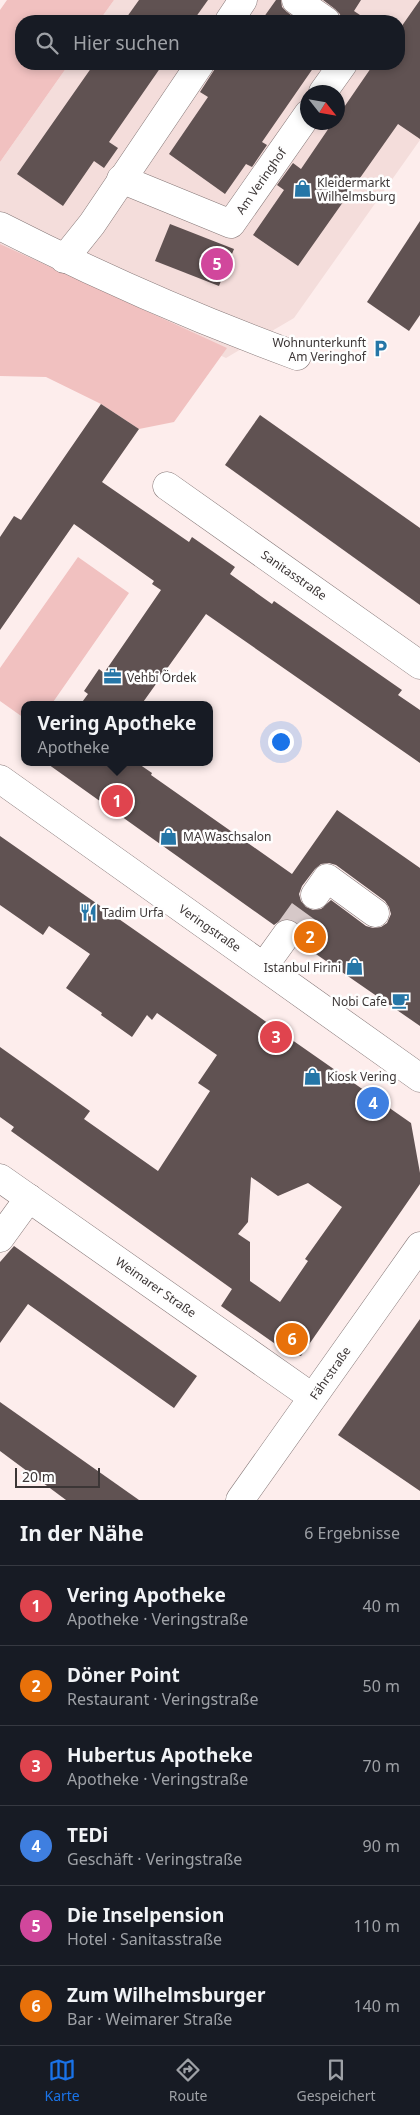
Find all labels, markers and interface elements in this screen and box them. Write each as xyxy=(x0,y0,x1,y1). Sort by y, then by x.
search box xyxy=(15,15,405,70)
icon: search xyxy=(33,29,61,57)
text: Hier suchen xyxy=(73,30,180,56)
north arrow xyxy=(300,85,345,130)
street label: Am Veringhof xyxy=(232,144,291,218)
place label: Kleidermarkt Wilhelmsburg xyxy=(317,174,396,205)
shop icon: Kleidermarkt Wilhelmsburg xyxy=(293,179,313,199)
pin: 5 xyxy=(201,245,233,283)
place label: Wohnunterkunft Am Veringhof xyxy=(272,334,367,365)
parking icon: Wohnunterkunft Am Veringhof xyxy=(370,339,390,359)
street label: Sanitasstraße xyxy=(258,546,330,604)
office icon: Vehbi Ördek xyxy=(103,667,123,687)
place label: Vehbi Ördek xyxy=(127,669,197,686)
popup xyxy=(21,701,213,766)
text: Vering Apotheke xyxy=(38,710,196,736)
your location xyxy=(268,729,294,755)
text: Apotheke xyxy=(38,736,110,758)
pin: 1 xyxy=(101,782,133,820)
shop icon: MA Waschsalon xyxy=(159,826,179,846)
place label: MA Waschsalon xyxy=(183,828,272,845)
street label: Veringstraße xyxy=(175,900,245,956)
restaurant icon: Tadim Urfa xyxy=(78,902,98,922)
place label: Tadim Urfa xyxy=(102,904,164,921)
pin: 2 xyxy=(294,918,326,956)
shop icon: Istanbul Firini xyxy=(345,957,365,977)
place label: Istanbul Firini xyxy=(264,959,341,976)
cafe icon: Nobi Cafe xyxy=(391,991,411,1011)
place label: Nobi Cafe xyxy=(332,993,387,1010)
pin: 3 xyxy=(260,1018,292,1056)
shop icon: Kiosk Vering xyxy=(303,1066,323,1086)
place label: Kiosk Vering xyxy=(327,1068,397,1085)
pin: 4 xyxy=(357,1084,389,1122)
street label: Weimarer Straße xyxy=(112,1253,200,1321)
pin: 6 xyxy=(276,1320,308,1358)
street label: Fährstraße xyxy=(305,1343,355,1403)
scale bar xyxy=(15,1465,100,1488)
text: 20 m xyxy=(22,1467,55,1486)
text: In der Nähe xyxy=(20,1519,144,1547)
text: 6 Ergebnisse xyxy=(304,1522,400,1544)
text: Vering Apotheke xyxy=(67,1582,226,1608)
text: 1 xyxy=(31,1595,41,1617)
text: 40 m xyxy=(363,1595,400,1617)
text: Apotheke · Veringstraße xyxy=(67,1608,248,1630)
text: Döner Point xyxy=(67,1662,180,1688)
text: 2 xyxy=(31,1675,41,1697)
text: 50 m xyxy=(363,1675,400,1697)
text: Restaurant · Veringstraße xyxy=(67,1688,258,1710)
text: Hubertus Apotheke xyxy=(67,1742,253,1768)
text: 3 xyxy=(31,1755,41,1777)
text: 70 m xyxy=(363,1755,400,1777)
text: Apotheke · Veringstraße xyxy=(67,1768,248,1790)
text: TEDi xyxy=(67,1822,108,1848)
text: 4 xyxy=(31,1835,41,1857)
text: 90 m xyxy=(363,1835,400,1857)
text: Geschäft · Veringstraße xyxy=(67,1848,242,1870)
text: Die Inselpension xyxy=(67,1902,224,1928)
text: 5 xyxy=(31,1915,41,1937)
text: 110 m xyxy=(353,1915,400,1937)
text: Hotel · Sanitasstraße xyxy=(67,1928,222,1950)
text: Zum Wilhelmsburger xyxy=(67,1982,265,2008)
text: 6 xyxy=(31,1995,41,2017)
text: 140 m xyxy=(353,1995,400,2017)
text: Bar · Weimarer Straße xyxy=(67,2008,232,2030)
tab: Karte xyxy=(44,2056,80,2105)
tab: Route xyxy=(169,2056,208,2105)
tab: Gespeichert xyxy=(296,2056,376,2105)

